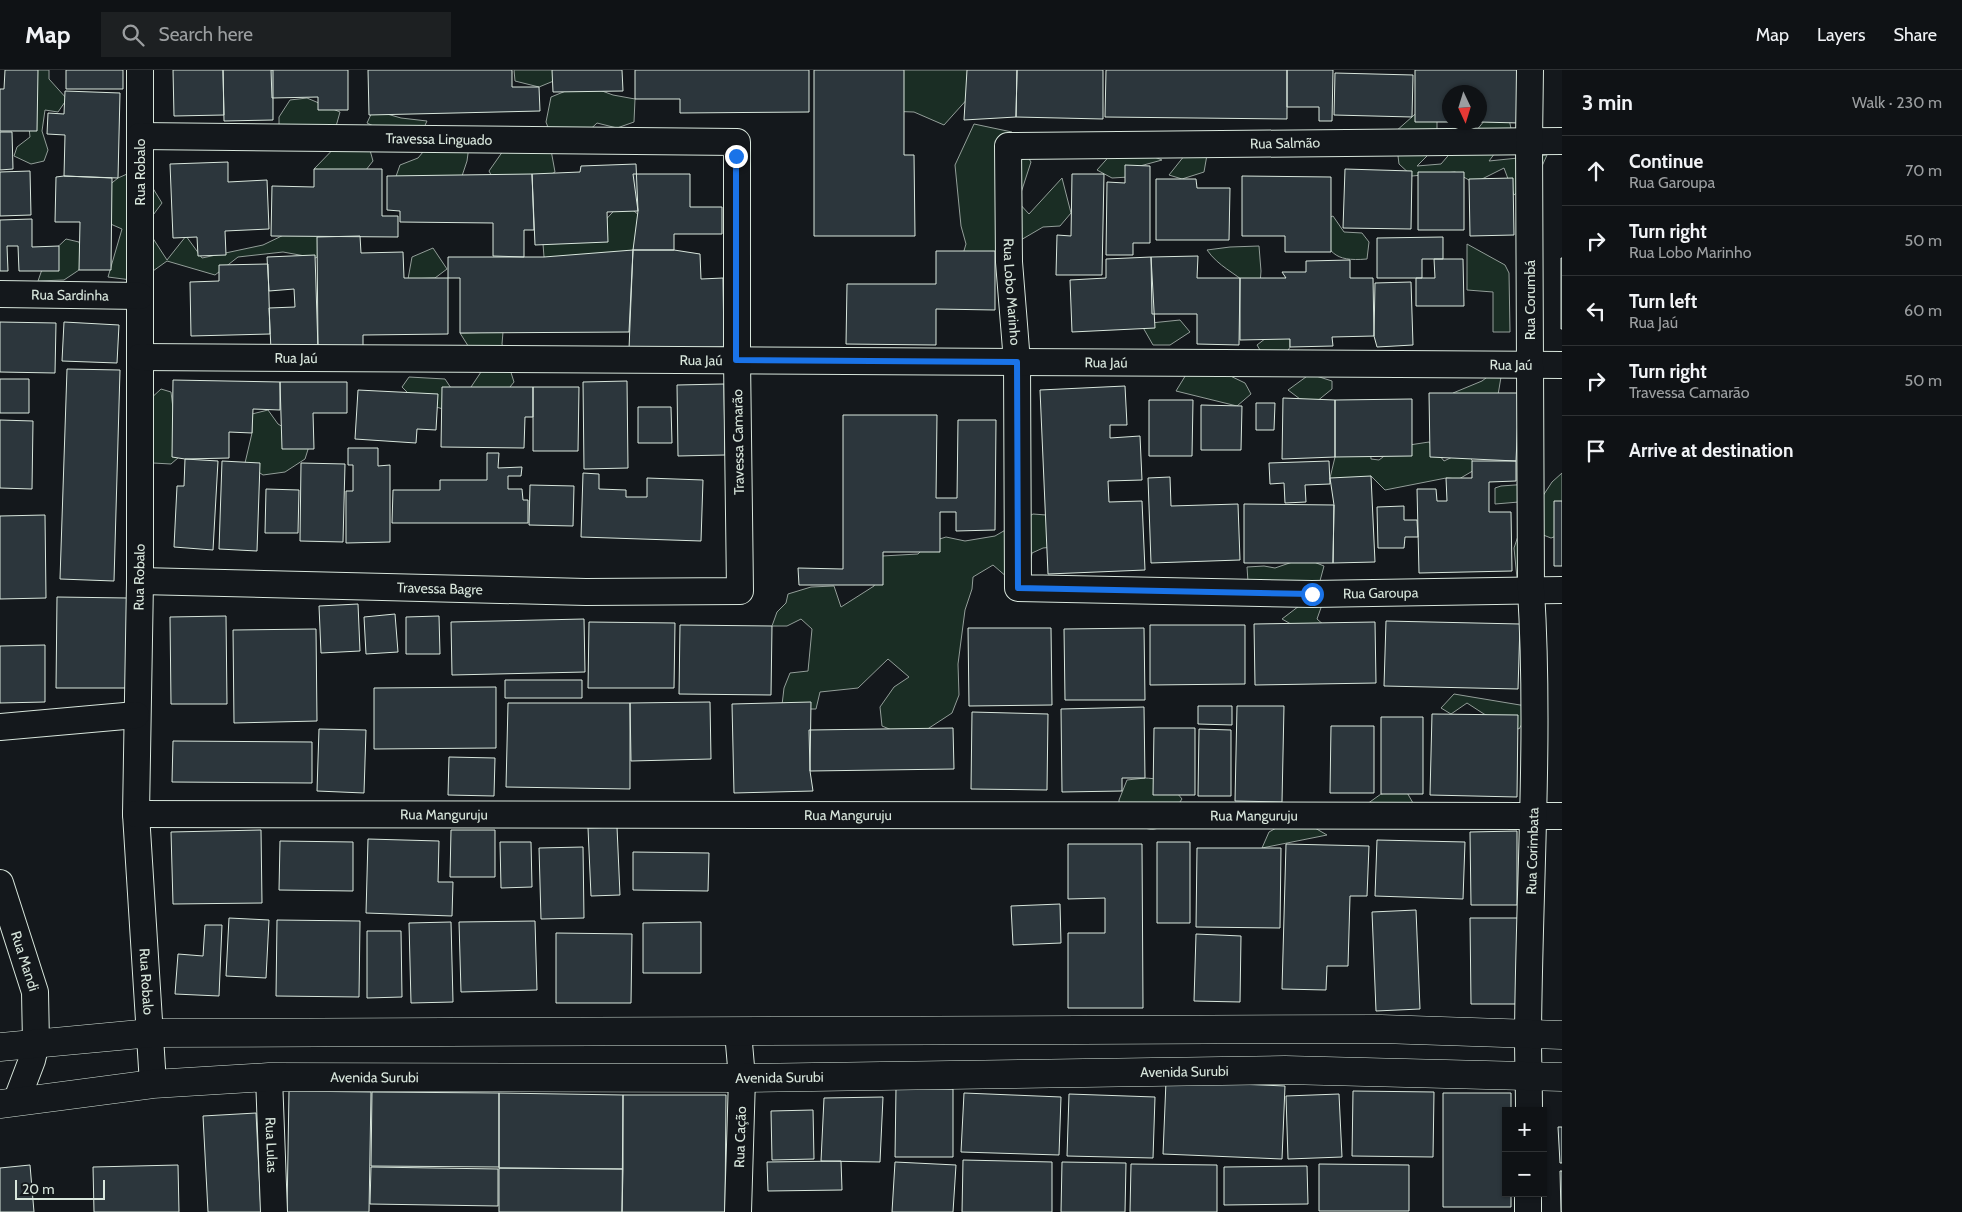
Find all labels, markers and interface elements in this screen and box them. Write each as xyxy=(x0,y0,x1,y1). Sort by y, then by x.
search box xyxy=(101,12,451,57)
text: Map xyxy=(25,20,71,49)
icon: search xyxy=(119,21,147,49)
text: Search here xyxy=(159,23,253,46)
text: Map xyxy=(1756,24,1789,46)
text: Layers xyxy=(1817,24,1866,46)
text: Share xyxy=(1894,24,1937,46)
north arrow xyxy=(1442,85,1487,130)
text: 3 min xyxy=(1582,90,1633,115)
text: Walk · 230 m xyxy=(1852,93,1942,112)
street label: Travessa Linguado xyxy=(385,129,493,149)
street label: Rua Salmão xyxy=(1250,133,1321,153)
street label: Rua Robalo xyxy=(131,138,149,205)
route end xyxy=(725,145,748,168)
text: Continue xyxy=(1629,150,1703,173)
icon: ahead xyxy=(1582,157,1610,185)
text: 70 m xyxy=(1905,161,1942,180)
text: Rua Garoupa xyxy=(1629,173,1715,192)
text: Turn right xyxy=(1629,220,1707,243)
icon: right xyxy=(1582,227,1610,255)
text: 50 m xyxy=(1905,231,1942,250)
street label: Rua Lobo Marinho xyxy=(1000,238,1025,346)
text: Rua Lobo Marinho xyxy=(1629,243,1752,262)
street label: Rua Corumbá xyxy=(1521,260,1539,340)
street label: Rua Sardinha xyxy=(31,285,109,305)
text: Turn left xyxy=(1629,290,1697,313)
icon: left xyxy=(1582,297,1610,325)
text: 60 m xyxy=(1904,301,1942,320)
text: Rua Jaú xyxy=(1629,313,1678,332)
street label: Rua Jaú xyxy=(274,349,318,367)
street label: Rua Jaú xyxy=(679,351,723,369)
street label: Rua Jaú xyxy=(1084,353,1128,372)
street label: Rua Jaú xyxy=(1489,356,1533,374)
text: Turn right xyxy=(1629,360,1707,383)
icon: right xyxy=(1582,367,1610,395)
text: 50 m xyxy=(1905,371,1942,390)
text: Travessa Camarão xyxy=(1629,383,1750,402)
street label: Travessa Camarão xyxy=(728,389,748,495)
icon: arrive xyxy=(1582,437,1610,465)
text: Arrive at destination xyxy=(1629,439,1793,462)
street label: Rua Robalo xyxy=(129,543,149,611)
street label: Travessa Bagre xyxy=(397,578,483,598)
route start xyxy=(1301,583,1324,606)
street label: Rua Garoupa xyxy=(1343,583,1419,603)
street label: Rua Manguruju xyxy=(400,805,488,823)
street label: Rua Manguruju xyxy=(804,806,892,824)
street label: Rua Manguruju xyxy=(1210,807,1298,825)
street label: Rua Corimbata xyxy=(1522,807,1542,895)
street label: Rua Mandi xyxy=(7,929,43,993)
street label: Rua Robalo xyxy=(135,948,158,1016)
street label: Avenida Surubi xyxy=(1140,1062,1229,1081)
street label: Avenida Surubi xyxy=(330,1068,419,1086)
street label: Avenida Surubi xyxy=(735,1068,824,1087)
street label: Rua Cação xyxy=(730,1106,750,1168)
map controls xyxy=(1502,1107,1547,1197)
button: + xyxy=(1502,1107,1547,1152)
street label: Rua Lulas xyxy=(261,1117,282,1173)
button: − xyxy=(1502,1152,1547,1197)
scale bar xyxy=(15,1177,105,1200)
text: 20 m xyxy=(22,1180,55,1198)

